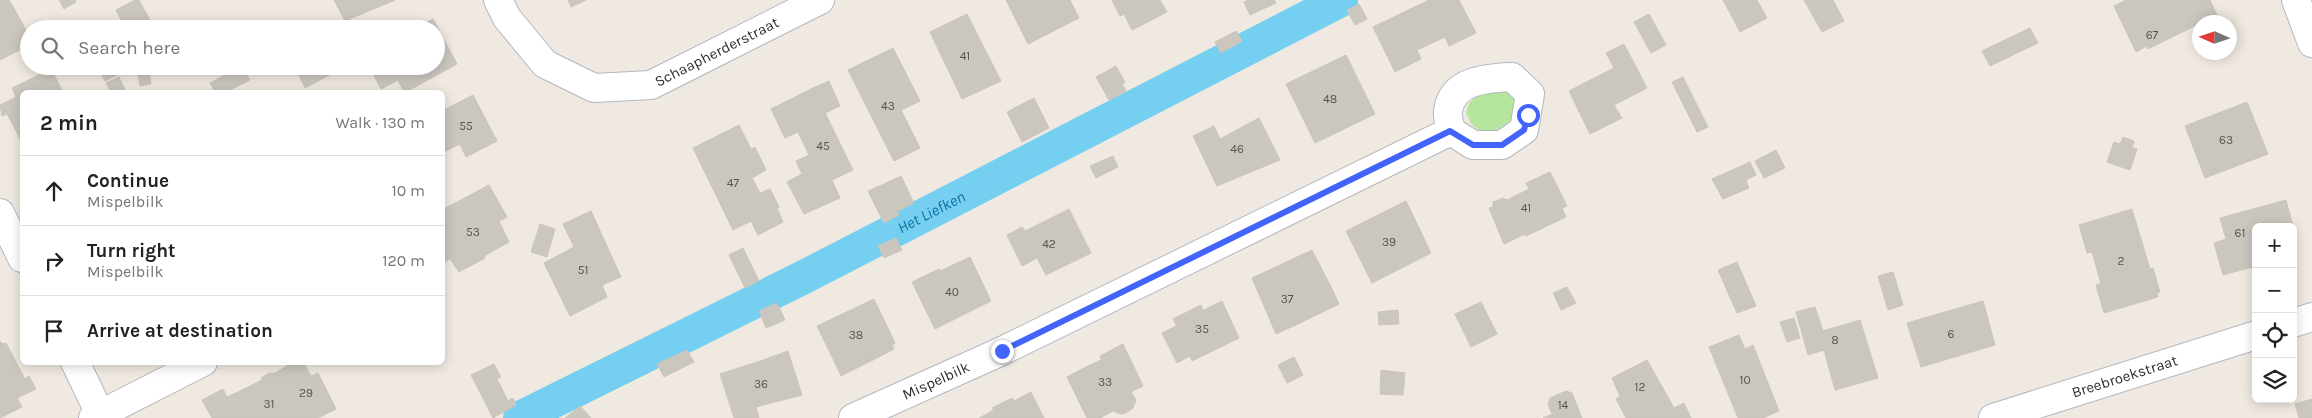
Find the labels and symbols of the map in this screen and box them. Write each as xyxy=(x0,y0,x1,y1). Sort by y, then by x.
street label: Schaapherderstraat xyxy=(652,13,782,91)
north arrow xyxy=(2192,15,2237,60)
house number: 67 xyxy=(2146,28,2159,42)
house number: 41 xyxy=(960,49,970,63)
house number: 48 xyxy=(1323,92,1337,106)
house number: 43 xyxy=(881,99,895,113)
route start xyxy=(1517,104,1540,127)
house number: 55 xyxy=(459,119,473,133)
house number: 63 xyxy=(2219,133,2233,147)
house number: 45 xyxy=(816,139,830,153)
house number: 46 xyxy=(1230,142,1244,156)
house number: 47 xyxy=(727,176,740,190)
water label: Het Liefken xyxy=(894,186,968,237)
house number: 41 xyxy=(1521,201,1531,215)
house number: 53 xyxy=(466,225,480,239)
house number: 61 xyxy=(2235,226,2245,240)
house number: 39 xyxy=(1382,235,1396,249)
house number: 42 xyxy=(1042,237,1056,251)
house number: 2 xyxy=(2118,254,2125,268)
house number: 51 xyxy=(578,263,588,277)
house number: 40 xyxy=(945,285,959,299)
house number: 37 xyxy=(1281,292,1294,306)
house number: 35 xyxy=(1195,322,1209,336)
house number: 6 xyxy=(1948,327,1955,341)
house number: 38 xyxy=(849,328,863,342)
house number: 8 xyxy=(1831,333,1839,347)
route end xyxy=(991,340,1014,363)
street label: Breebroekstraat xyxy=(2069,351,2180,402)
street label: Mispelbilk xyxy=(900,358,972,404)
house number: 10 xyxy=(1739,373,1751,387)
house number: 33 xyxy=(1098,375,1112,389)
house number: 36 xyxy=(754,377,768,391)
house number: 12 xyxy=(1635,380,1646,394)
house number: 29 xyxy=(299,386,313,400)
house number: 31 xyxy=(263,397,275,411)
house number: 14 xyxy=(1558,398,1569,412)

